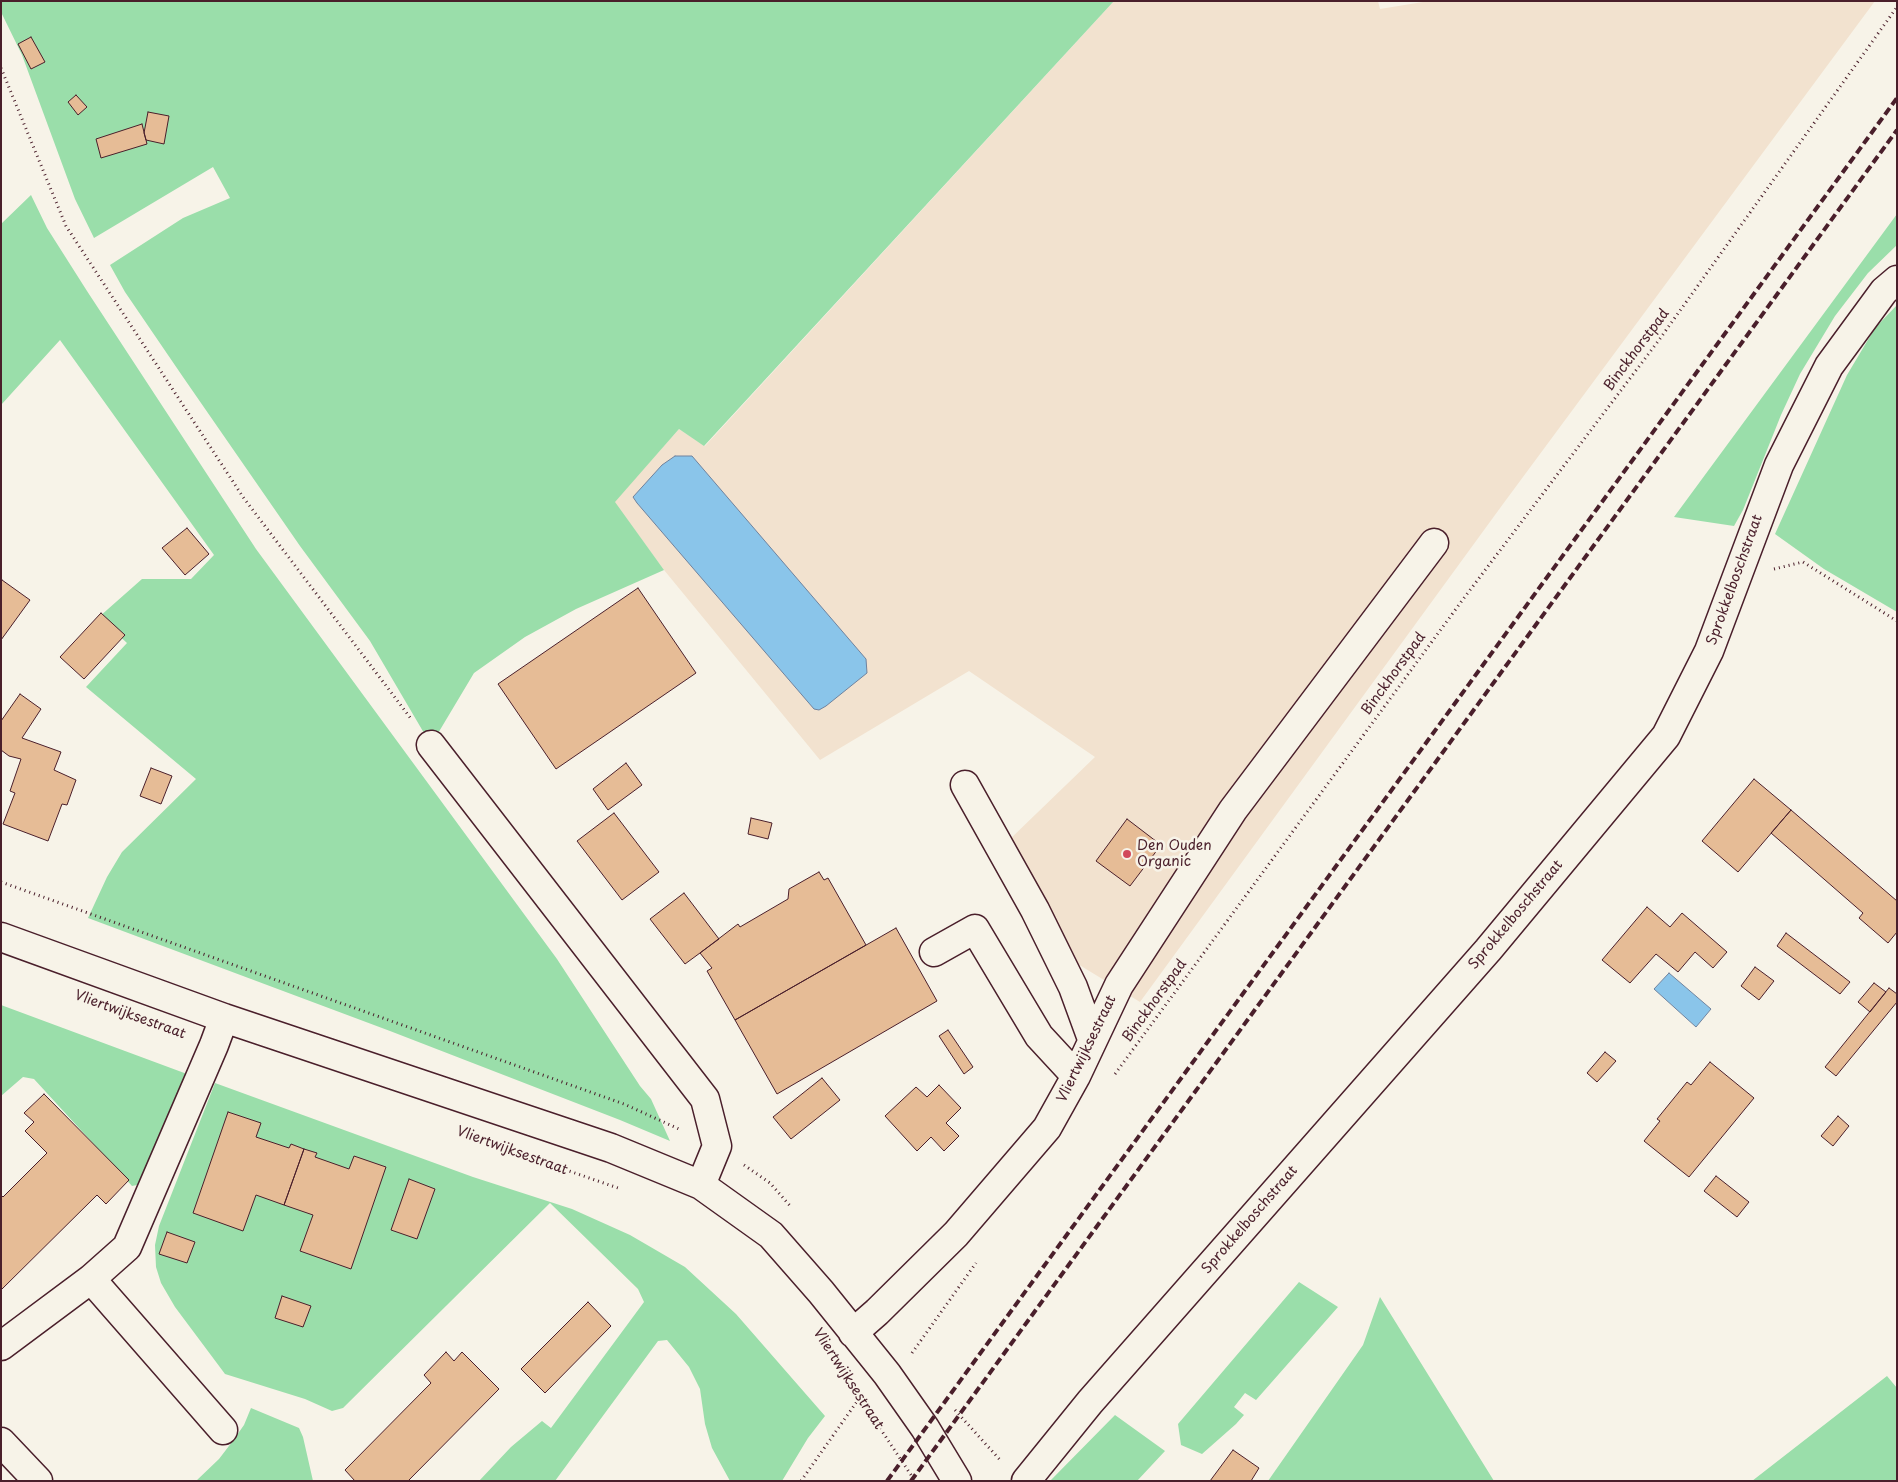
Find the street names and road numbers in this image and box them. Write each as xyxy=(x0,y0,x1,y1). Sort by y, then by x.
street label: Binckhorstpad xyxy=(1601,306,1673,394)
street label: Sprokkelboschstraat xyxy=(1704,513,1766,647)
street label: Binckhorstpad xyxy=(1358,629,1430,719)
street label: Sprokkelboschstraat xyxy=(1465,857,1567,973)
street label: Binckhorstpad xyxy=(1119,956,1191,1046)
street label: Vliertwijksestraat xyxy=(72,987,188,1043)
street label: Vliertwijksestraat xyxy=(1054,993,1120,1105)
street label: Vliertwijksestraat xyxy=(454,1123,570,1179)
street label: Sprokkelboschstraat xyxy=(1199,1163,1301,1277)
street label: Vliertwijksestraat xyxy=(809,1325,887,1433)

